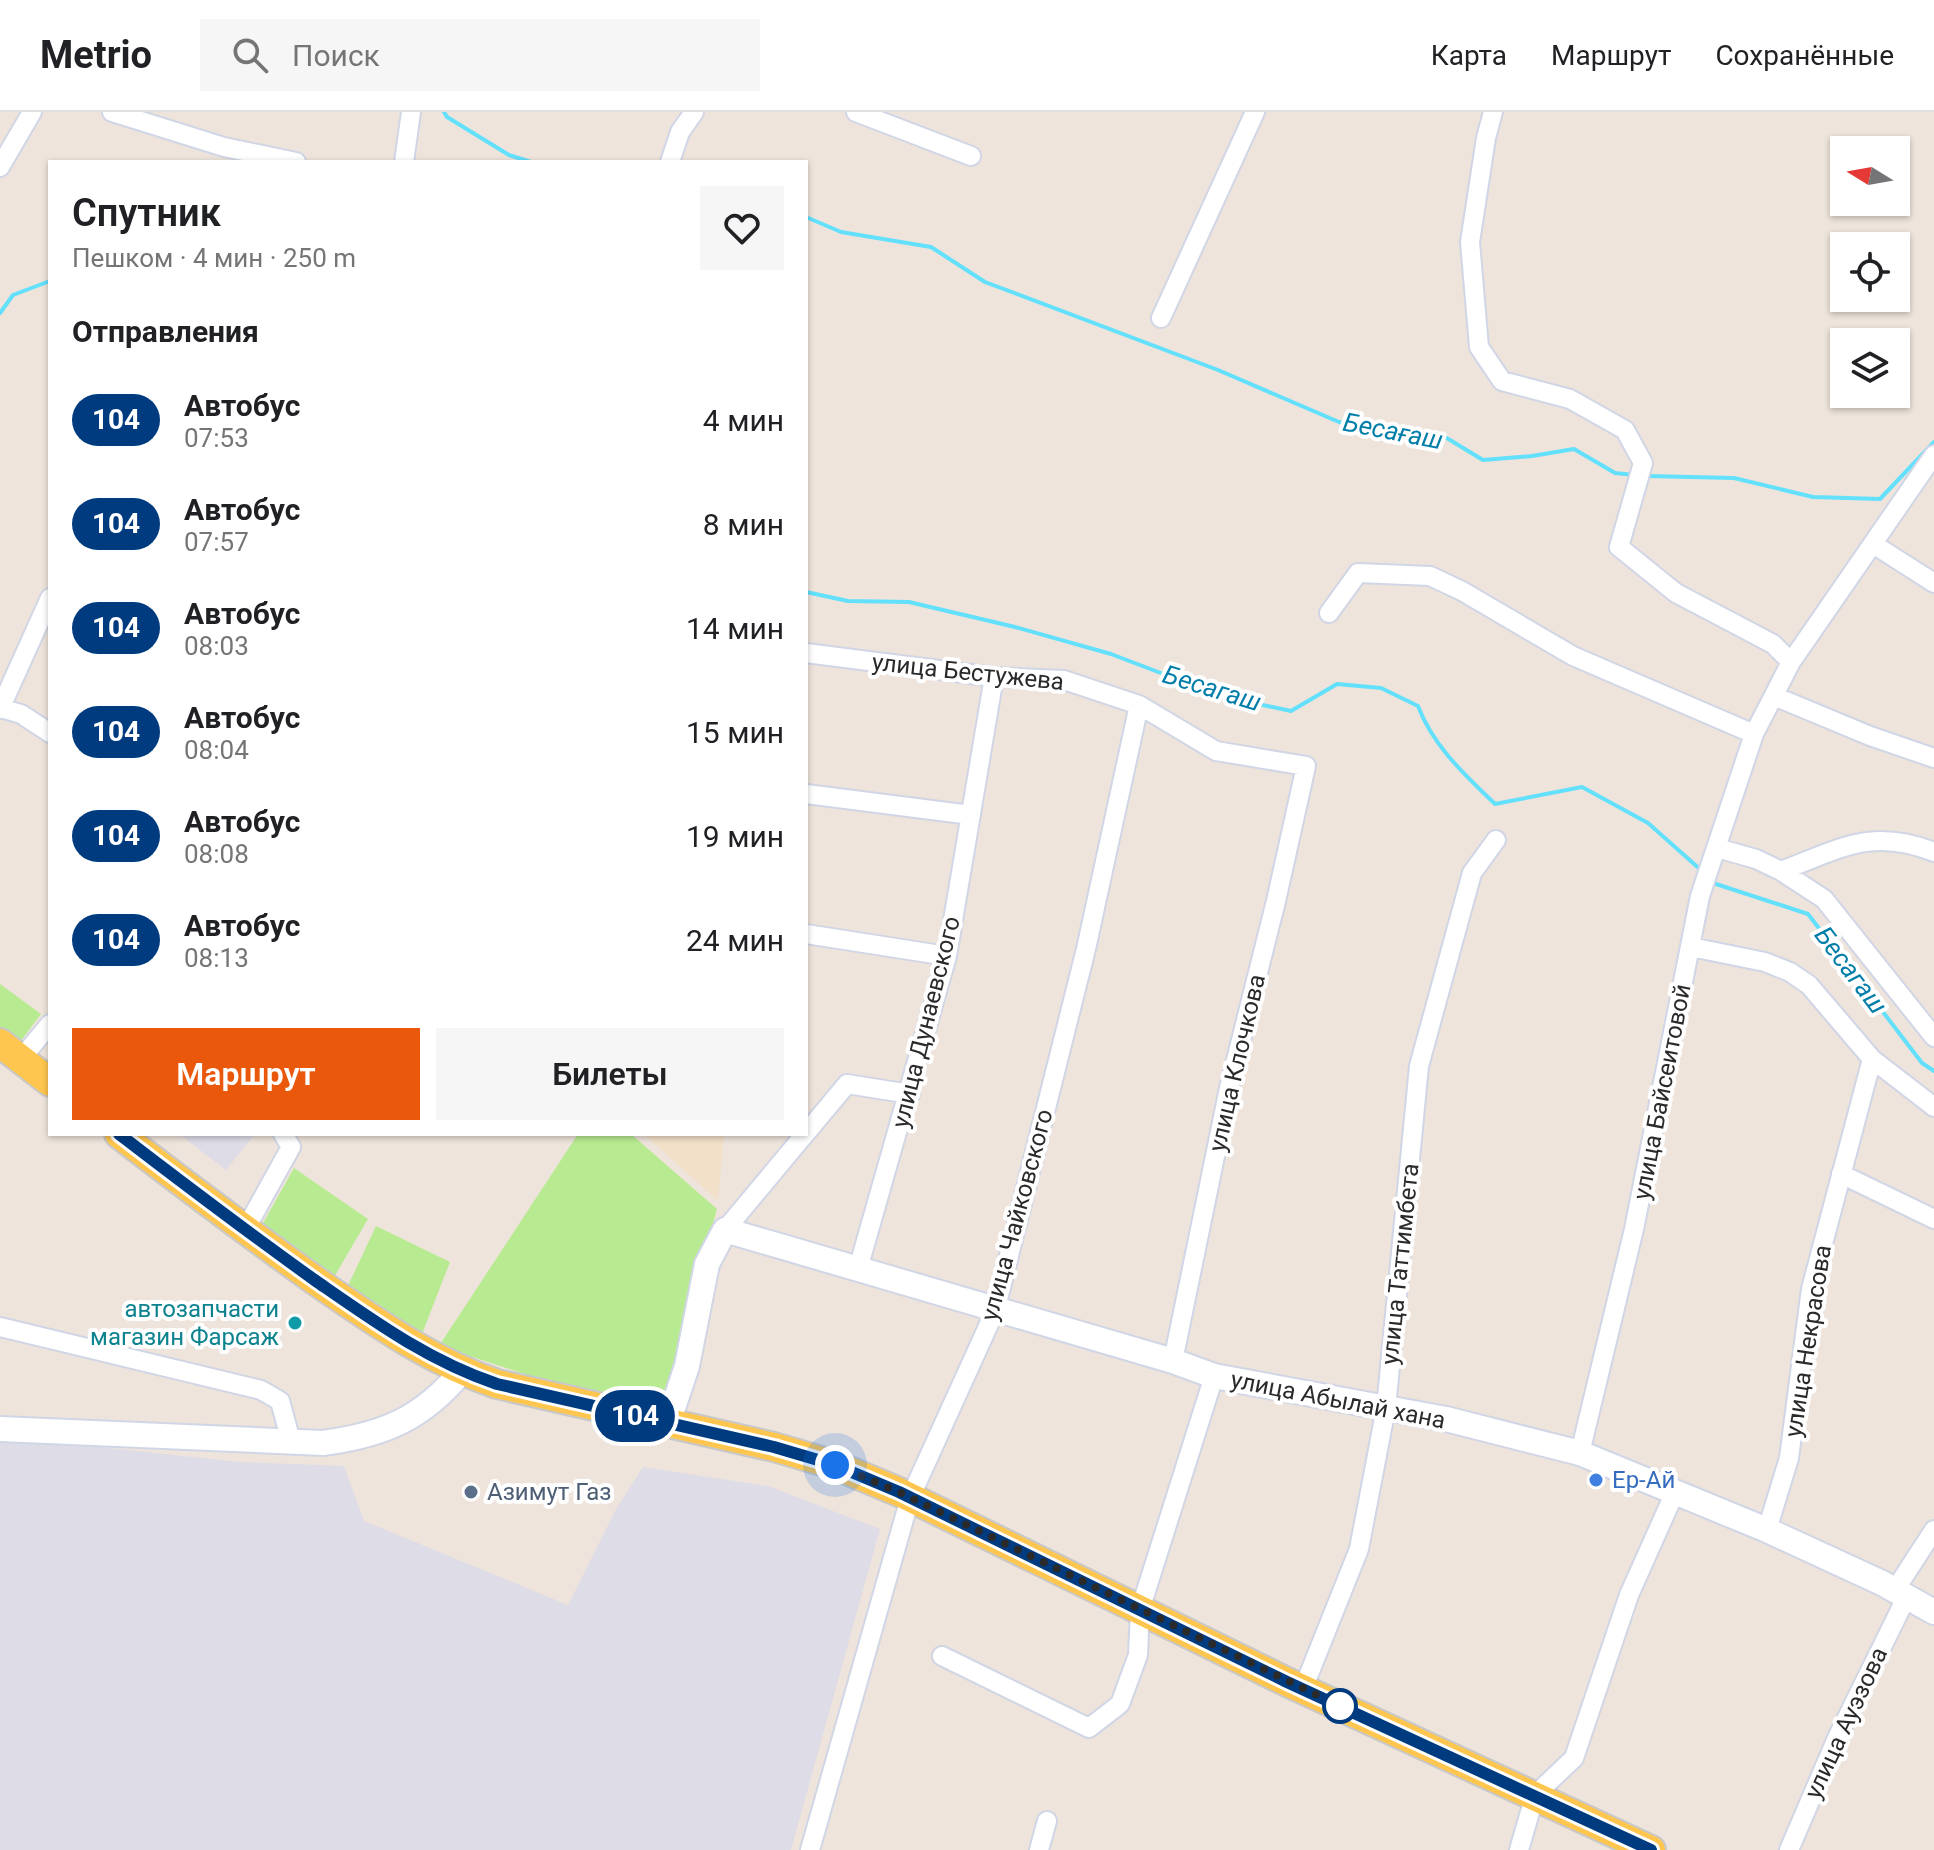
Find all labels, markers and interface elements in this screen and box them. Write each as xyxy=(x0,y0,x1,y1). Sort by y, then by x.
search box xyxy=(200,19,760,91)
text: Metrio xyxy=(40,33,152,77)
icon: search xyxy=(228,33,272,77)
text: Поиск xyxy=(292,38,380,73)
text: Карта xyxy=(1431,39,1507,72)
text: Маршрут xyxy=(1551,39,1671,72)
text: Сохранённые xyxy=(1715,39,1894,72)
north arrow xyxy=(1830,136,1910,216)
map controls xyxy=(1830,136,1910,408)
button: heart xyxy=(700,186,784,270)
text: Спутник xyxy=(72,191,221,235)
button: locate xyxy=(1830,232,1910,312)
text: Пешком · 4 мин · 250 m xyxy=(72,243,356,273)
text: Отправления xyxy=(72,314,259,349)
button: layers xyxy=(1830,328,1910,408)
text: Автобус xyxy=(184,388,300,423)
text: 104 xyxy=(92,403,140,436)
text: 4 мин xyxy=(703,403,784,438)
water label: Бесағаш xyxy=(1341,407,1445,455)
text: 07:53 xyxy=(184,423,249,453)
text: Автобус xyxy=(184,492,300,527)
text: 104 xyxy=(92,507,140,540)
text: 8 мин xyxy=(703,507,784,542)
text: 07:57 xyxy=(184,527,249,557)
text: Автобус xyxy=(184,596,300,631)
text: 104 xyxy=(92,611,140,644)
text: 14 мин xyxy=(686,611,784,646)
text: 08:03 xyxy=(184,631,249,661)
street label: улица Бестужева xyxy=(871,648,1065,696)
water label: Бесагаш xyxy=(1159,659,1265,717)
text: Автобус xyxy=(184,700,300,735)
text: 104 xyxy=(92,715,140,748)
text: 15 мин xyxy=(686,715,784,750)
text: 08:04 xyxy=(184,735,249,765)
text: Автобус xyxy=(184,804,300,839)
text: 104 xyxy=(92,819,140,852)
text: 19 мин xyxy=(686,819,784,854)
text: 08:08 xyxy=(184,839,249,869)
text: Автобус xyxy=(184,908,300,943)
street label: улица Дунаевского xyxy=(886,913,966,1131)
water label: Бесагаш xyxy=(1809,921,1893,1019)
text: 104 xyxy=(92,923,140,956)
text: 24 мин xyxy=(686,923,784,958)
text: 08:13 xyxy=(184,943,249,973)
street label: улица Клочкова xyxy=(1203,972,1271,1154)
street label: улица Байсеитовой xyxy=(1627,982,1697,1202)
button: Маршрут xyxy=(72,1028,420,1120)
button: Билеты xyxy=(436,1028,784,1120)
street label: улица Чайковского xyxy=(975,1106,1059,1324)
street label: улица Таттимбета xyxy=(1376,1162,1424,1366)
street label: улица Некрасова xyxy=(1779,1243,1837,1439)
place label: автозапчасти магазин Фарсаж xyxy=(90,1295,280,1351)
marker: автозапчасти магазин Фарсаж xyxy=(286,1314,304,1332)
street label: улица Абылай хана xyxy=(1228,1365,1448,1435)
line badge: 104 xyxy=(589,1390,681,1442)
text: 104 xyxy=(611,1399,659,1432)
your location xyxy=(815,1445,855,1485)
place label: Ер-Ай xyxy=(1612,1466,1675,1494)
marker: Ер-Ай xyxy=(1587,1471,1605,1489)
place label: Азимут Газ xyxy=(487,1478,611,1506)
marker: Азимут Газ xyxy=(462,1483,480,1501)
street label: улица Ауэзова xyxy=(1799,1643,1893,1803)
unlabelled marker xyxy=(1323,1689,1357,1723)

